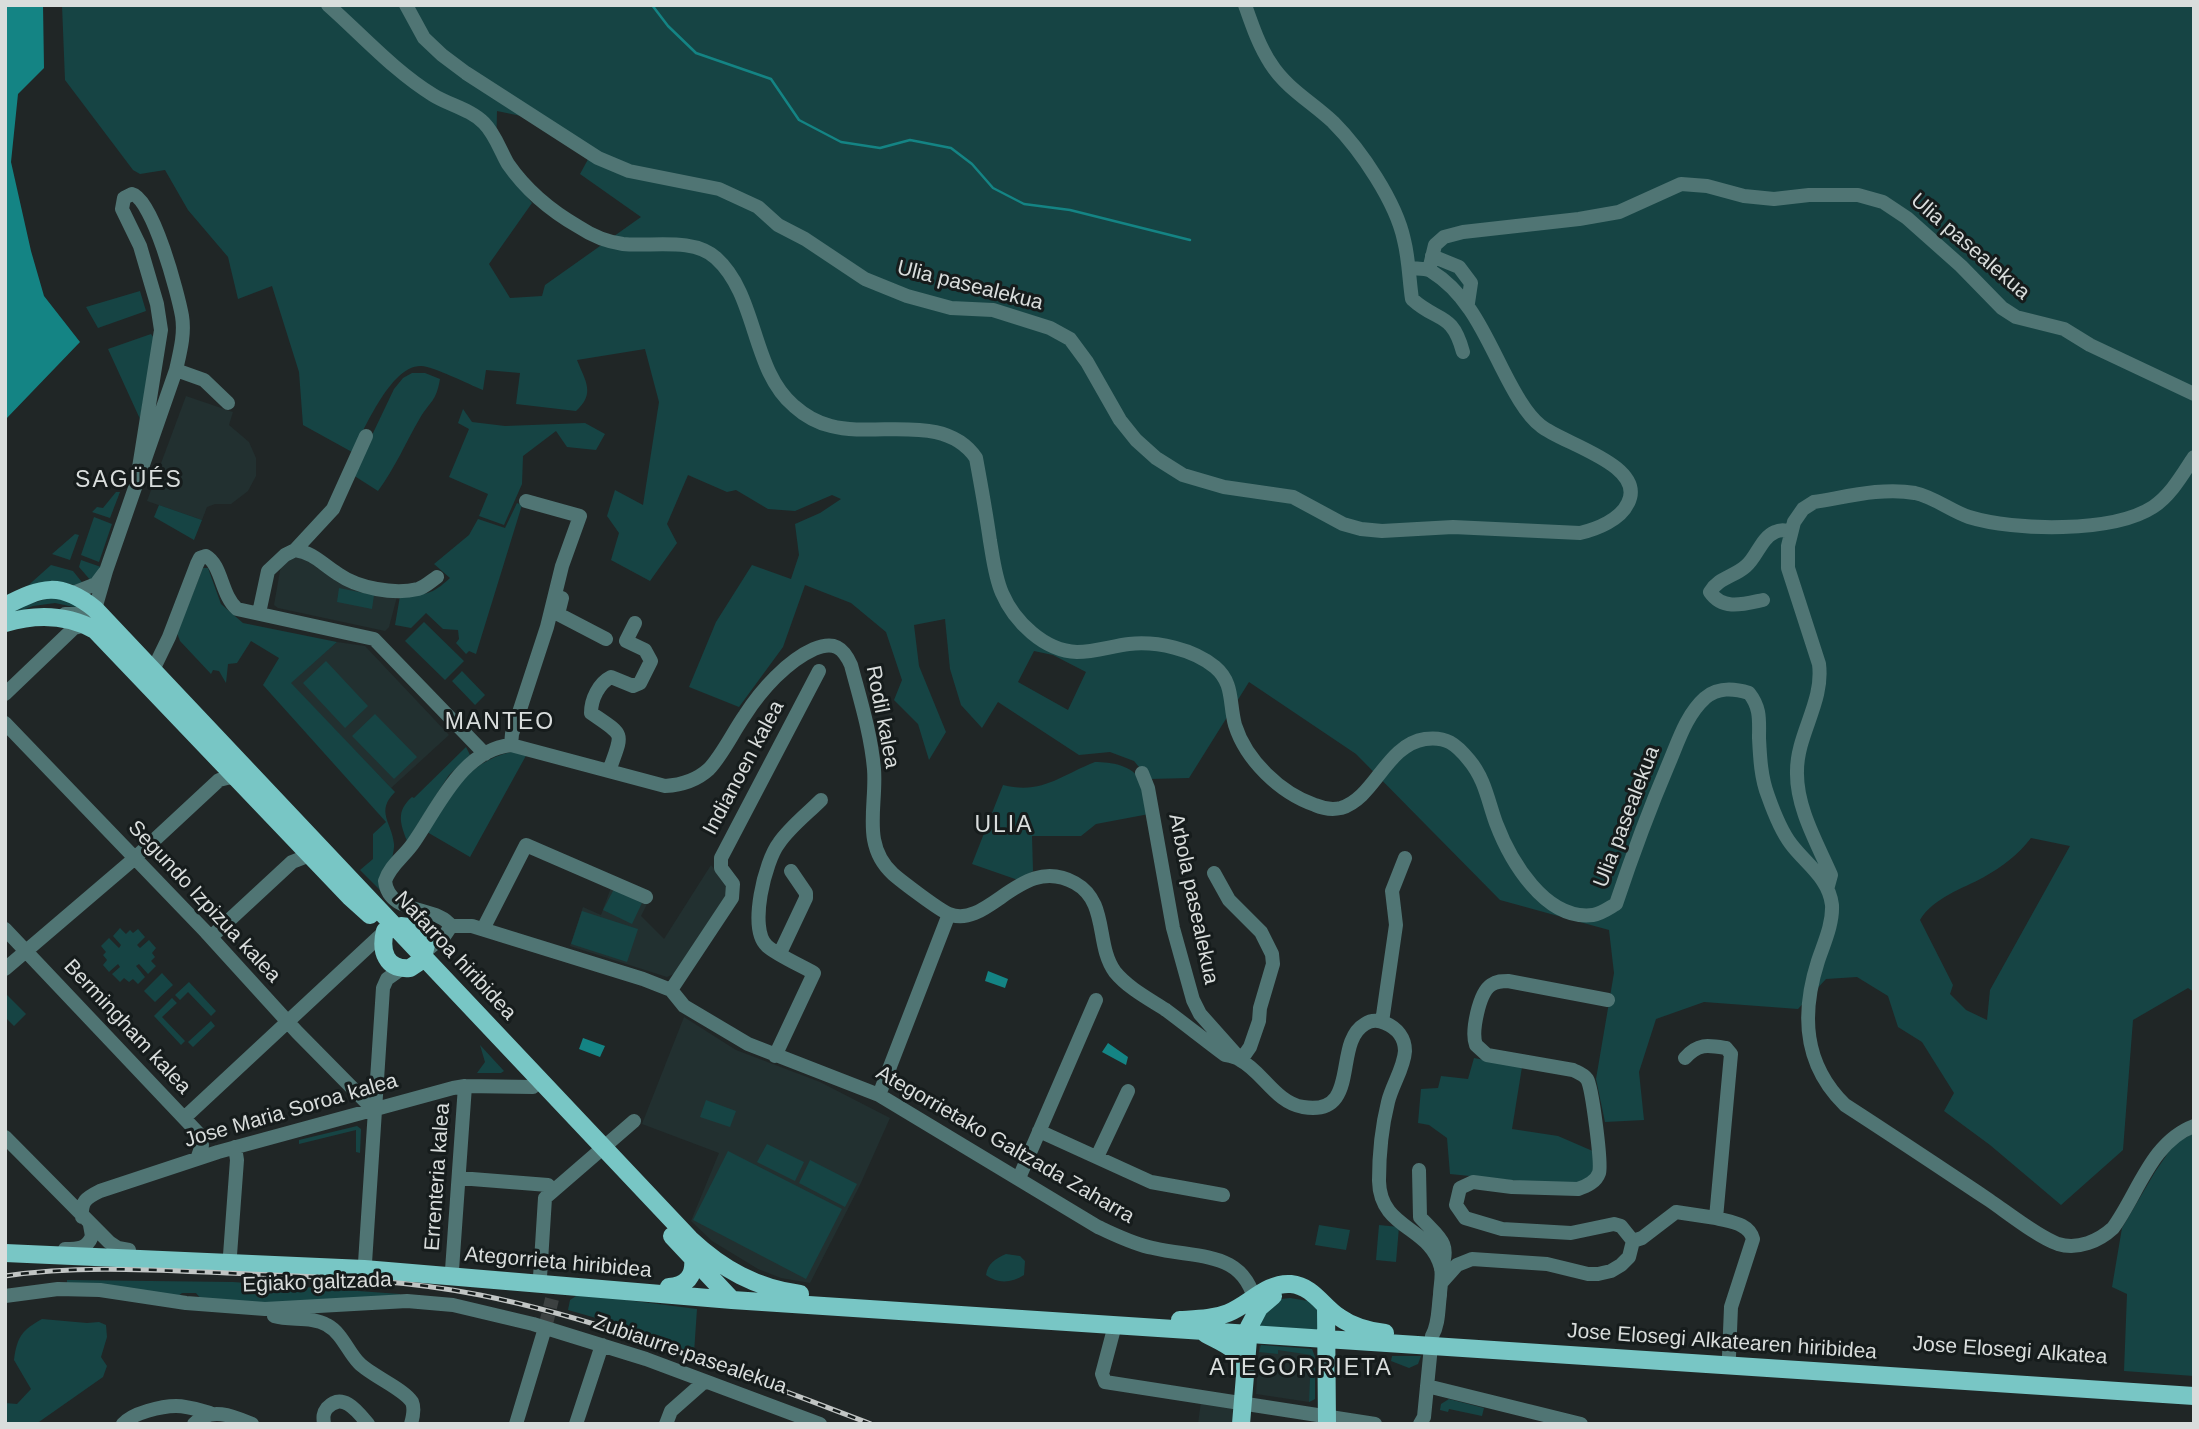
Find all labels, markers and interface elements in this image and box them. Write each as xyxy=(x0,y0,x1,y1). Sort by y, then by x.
street label: Ulia pasealekua xyxy=(1905,188,2035,306)
street label: Ulia pasealekua xyxy=(894,256,1046,316)
district label: SAGÜÉS xyxy=(76,467,182,495)
street label: Rodil kalea xyxy=(860,664,904,770)
street label: Indianoen kalea xyxy=(698,697,790,839)
district label: MANTEO xyxy=(446,709,554,737)
street label: Ulia pasealekua xyxy=(1588,743,1666,891)
street label: Arbola pasealekua xyxy=(1163,811,1223,987)
district label: ULIA xyxy=(975,812,1033,840)
street label: Segundo Izpizua kalea xyxy=(122,816,286,988)
street label: Nafarroa hiribidea xyxy=(389,886,521,1026)
street label: Bermingham kalea xyxy=(58,954,196,1100)
street label: Ategorrietako Galtzada Zaharra xyxy=(871,1061,1139,1229)
street label: Jose Maria Soroa kalea xyxy=(181,1068,401,1154)
street label: Errenteria kalea xyxy=(420,1102,456,1252)
street label: Ategorrieta hiribidea xyxy=(463,1242,653,1284)
street label: Egiako galtzada xyxy=(242,1268,392,1298)
street label: Zubiaurre pasealekua xyxy=(590,1310,790,1400)
street label: Jose Elosegi Alkatearen hiribidea xyxy=(1566,1319,1878,1365)
street label: Jose Elosegi Alkatea xyxy=(1912,1332,2108,1370)
district label: ATEGORRIETA xyxy=(1211,1355,1391,1383)

